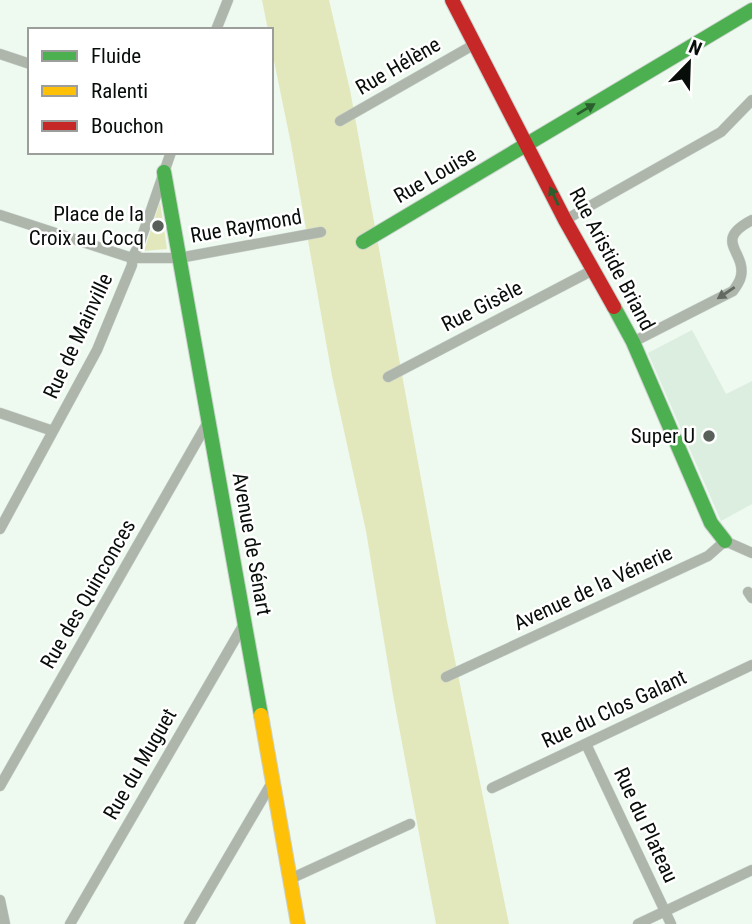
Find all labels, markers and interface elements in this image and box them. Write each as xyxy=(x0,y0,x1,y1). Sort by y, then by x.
legend xyxy=(28,28,273,154)
north arrow xyxy=(654,28,724,98)
street label: Rue Hélène xyxy=(352,32,445,100)
text: N xyxy=(686,35,705,61)
text: Fluide xyxy=(91,44,141,68)
text: Ralenti xyxy=(91,79,148,103)
one-way arrow xyxy=(577,103,596,116)
text: Bouchon xyxy=(91,114,164,138)
street label: Rue Louise xyxy=(390,142,480,208)
street label: Rue Aristide Briand xyxy=(564,183,660,335)
one-way arrow xyxy=(549,186,560,206)
place label: Place de la Croix au Cocq xyxy=(29,202,144,250)
street label: Rue Raymond xyxy=(188,204,304,248)
marker: Place de la Croix au Cocq xyxy=(150,218,166,234)
street label: Rue de Mainville xyxy=(39,270,118,402)
street label: Rue Gisèle xyxy=(438,275,526,337)
one-way arrow xyxy=(716,287,736,300)
place label: Super U xyxy=(631,424,695,448)
marker: Super U xyxy=(701,428,717,444)
street label: Avenue de Sénart xyxy=(228,471,276,617)
street label: Rue des Quinconces xyxy=(36,515,140,673)
street label: Avenue de la Vénerie xyxy=(510,541,676,635)
street label: Rue du Clos Galant xyxy=(538,665,690,753)
street label: Rue du Muguet xyxy=(99,704,181,824)
street label: Rue du Plateau xyxy=(609,764,683,886)

